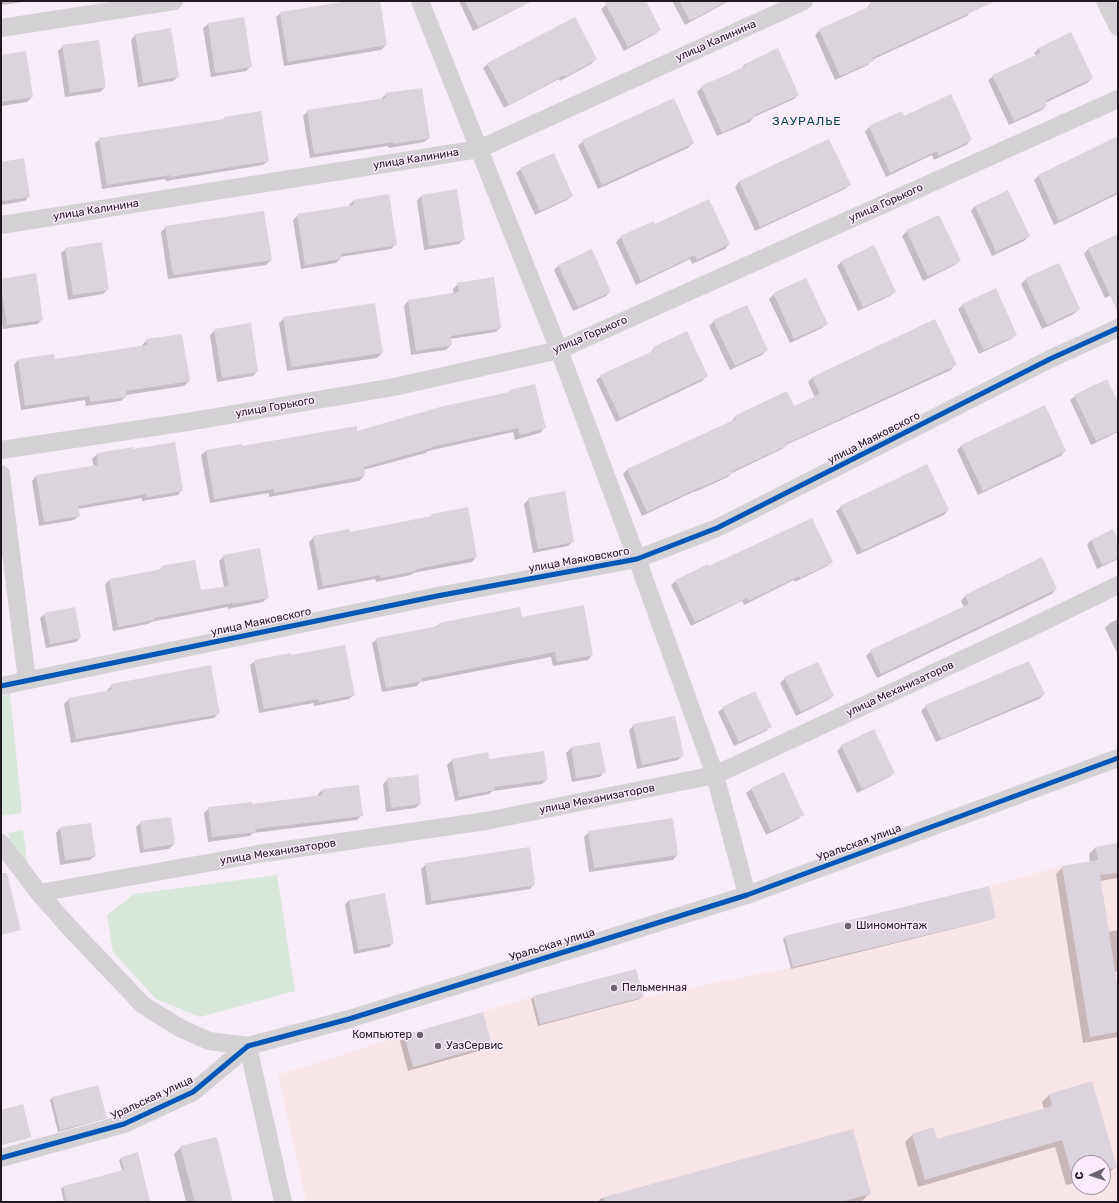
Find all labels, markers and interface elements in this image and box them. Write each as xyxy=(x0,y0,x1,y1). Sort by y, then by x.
street label: улица Калинина xyxy=(674,17,758,65)
district label: ЗАУРАЛЬЕ xyxy=(772,115,842,129)
street label: улица Калинина xyxy=(372,146,460,172)
street label: улица Горького xyxy=(847,181,925,225)
street label: улица Калинина xyxy=(52,197,140,223)
street label: улица Горького xyxy=(551,313,629,357)
street label: улица Горького xyxy=(234,394,316,420)
street label: улица Маяковского xyxy=(825,409,923,467)
street label: улица Маяковского xyxy=(528,545,630,575)
street label: улица Маяковского xyxy=(210,605,312,639)
street label: улица Механизаторов xyxy=(844,658,956,720)
street label: улица Механизаторов xyxy=(538,781,656,817)
street label: Уральская улица xyxy=(815,822,903,864)
street label: улица Механизаторов xyxy=(219,836,337,868)
place label: Шиномонтаж xyxy=(856,919,927,933)
marker: Шиномонтаж xyxy=(843,921,853,931)
street label: Уральская улица xyxy=(508,926,596,964)
place label: Пельменная xyxy=(622,981,687,995)
marker: Пельменная xyxy=(609,983,619,993)
place label: Компьютер xyxy=(352,1028,412,1042)
marker: Компьютер xyxy=(415,1030,425,1040)
place label: УазСервис xyxy=(446,1039,503,1053)
marker: УазСервис xyxy=(433,1041,443,1051)
street label: Уральская улица xyxy=(109,1073,195,1123)
north arrow xyxy=(1071,1155,1111,1195)
text: С xyxy=(1073,1171,1086,1180)

